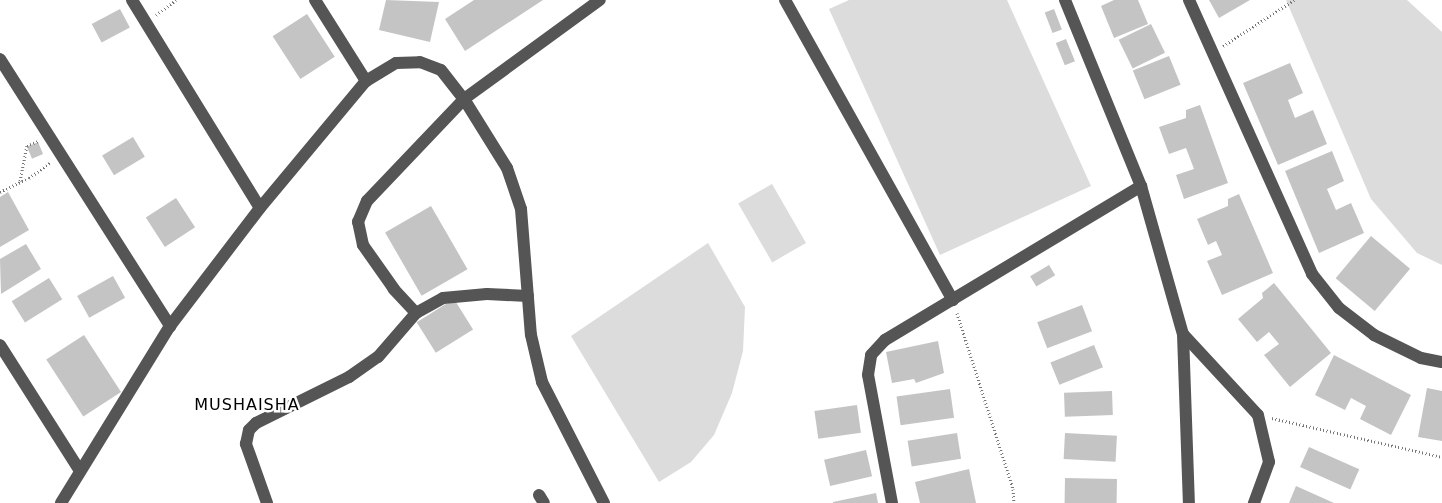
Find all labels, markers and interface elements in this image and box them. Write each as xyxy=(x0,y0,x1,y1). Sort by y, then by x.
district label: MUSHAISHA xyxy=(193,395,301,415)

